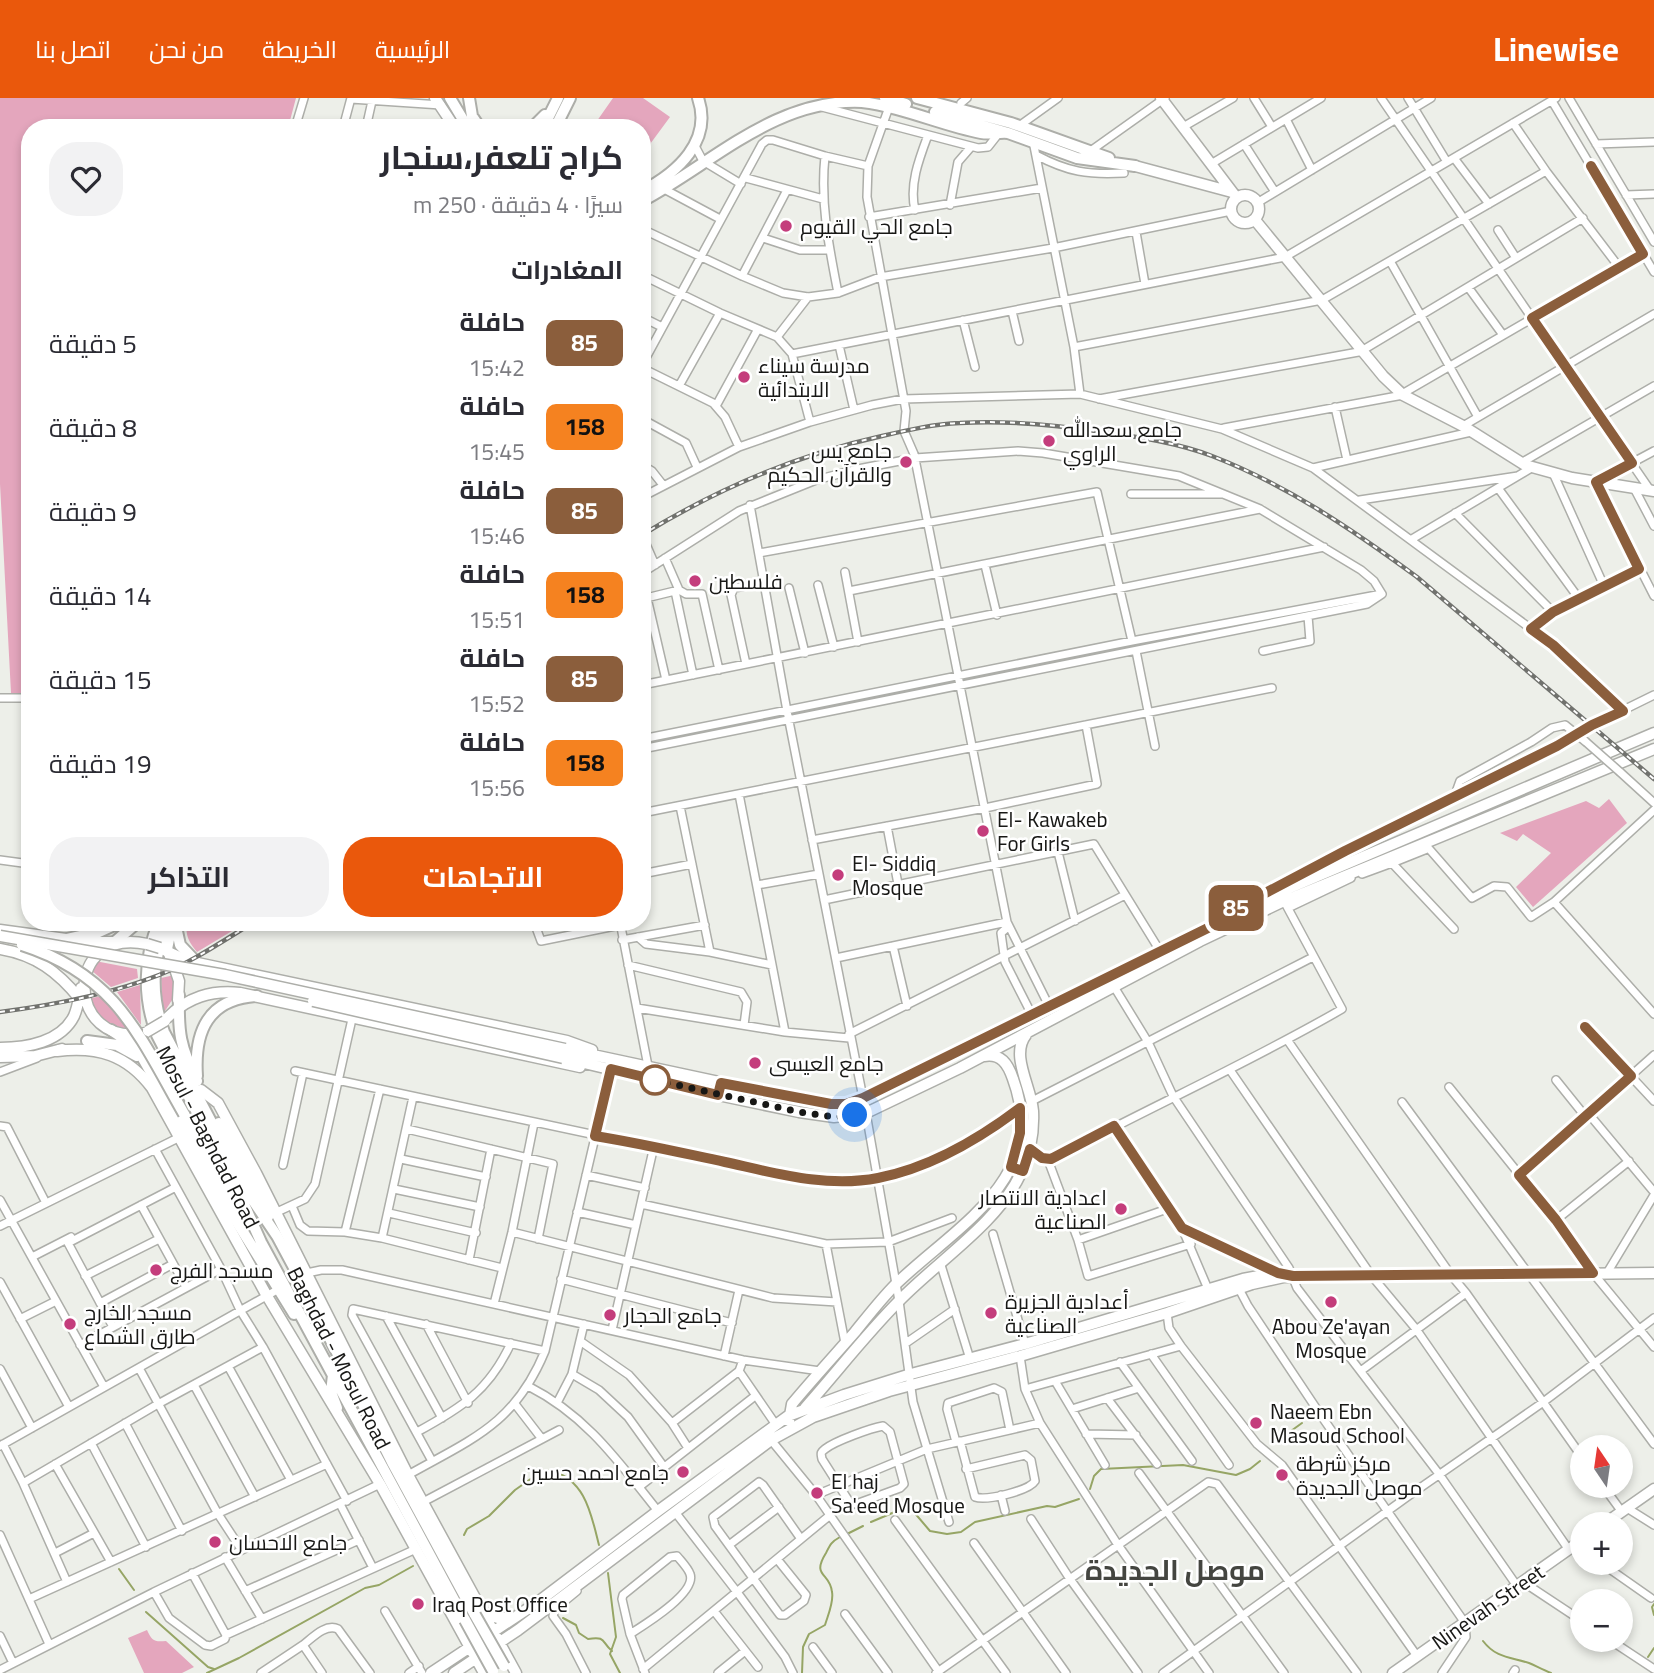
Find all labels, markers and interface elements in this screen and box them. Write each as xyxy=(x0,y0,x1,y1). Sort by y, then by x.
text: Linewise xyxy=(1493,18,1619,80)
text: اتصل بنا xyxy=(35,27,111,72)
text: من نحن xyxy=(149,27,224,72)
text: الخريطة xyxy=(262,27,337,72)
text: الرئيسية xyxy=(375,27,450,72)
text: كراج تلعفر،سنجار xyxy=(380,126,623,188)
button: heart xyxy=(49,142,123,216)
text: سيرًا · 4 دقيقة · 250 m xyxy=(413,183,623,226)
place label: جامع الحي القيوم xyxy=(800,207,953,246)
marker: جامع الحي القيوم xyxy=(778,218,794,234)
text: المغادرات xyxy=(511,245,623,294)
text: حافلة xyxy=(460,297,525,346)
text: 5 دقيقة xyxy=(49,319,137,368)
text: 85 xyxy=(571,320,598,365)
text: 15:42 xyxy=(468,346,525,389)
place label: مدرسة سيناء الابتدائية xyxy=(758,346,870,409)
marker: مدرسة سيناء الابتدائية xyxy=(736,369,752,385)
text: حافلة xyxy=(460,381,525,430)
text: 8 دقيقة xyxy=(49,403,137,452)
text: 158 xyxy=(564,404,605,449)
place label: جامع سعدالله الراوي xyxy=(1063,410,1182,473)
text: 15:45 xyxy=(468,430,525,473)
place label: جامع يس والقرآن الحكيم xyxy=(767,431,892,494)
marker: جامع سعدالله الراوي xyxy=(1041,433,1057,449)
marker: جامع يس والقرآن الحكيم xyxy=(898,454,914,470)
text: حافلة xyxy=(460,465,525,514)
text: 9 دقيقة xyxy=(49,487,137,536)
text: 85 xyxy=(571,488,598,533)
text: 15:46 xyxy=(468,514,525,557)
text: حافلة xyxy=(460,549,525,598)
place label: فلسطين xyxy=(709,562,783,601)
text: 14 دقيقة xyxy=(49,571,151,620)
text: 158 xyxy=(564,572,605,617)
marker: فلسطين xyxy=(687,573,703,589)
text: 15:51 xyxy=(468,598,525,641)
text: حافلة xyxy=(460,633,525,682)
text: 15 دقيقة xyxy=(49,655,151,704)
text: 85 xyxy=(571,656,598,701)
text: 15:52 xyxy=(468,682,525,725)
text: حافلة xyxy=(460,717,525,766)
text: 19 دقيقة xyxy=(49,739,151,788)
text: 158 xyxy=(564,740,605,785)
text: 15:56 xyxy=(468,766,525,809)
place label: El- Kawakeb For Girls xyxy=(997,800,1107,863)
marker: El- Kawakeb For Girls xyxy=(975,823,991,839)
button: التذاكر xyxy=(49,837,329,917)
button: الاتجاهات xyxy=(343,837,623,917)
place label: El- Siddiq Mosque xyxy=(852,844,936,907)
marker: El- Siddiq Mosque xyxy=(830,867,846,883)
line badge: 85 xyxy=(1204,885,1268,931)
text: 85 xyxy=(1223,885,1249,930)
street label: Mosul - Baghdad Road xyxy=(145,1038,271,1236)
place label: جامع العيسى xyxy=(769,1044,884,1083)
marker: جامع العيسى xyxy=(747,1055,763,1071)
unlabelled marker xyxy=(640,1065,670,1095)
your location xyxy=(837,1097,872,1132)
place label: اعدادية الانتصار الصناعية xyxy=(978,1178,1107,1241)
marker: اعدادية الانتصار الصناعية xyxy=(1113,1201,1129,1217)
place label: مسجد الفرج xyxy=(170,1251,273,1290)
street label: Baghdad - Mosul Road xyxy=(276,1259,402,1457)
marker: مسجد الفرج xyxy=(148,1262,164,1278)
place label: أعدادية الجزيرة الصناعية xyxy=(1005,1282,1129,1345)
place label: مسجد الخارج طارق الشماع xyxy=(84,1293,196,1356)
marker: Abou Ze'ayan Mosque xyxy=(1323,1294,1339,1310)
place label: جامع الحجار xyxy=(623,1296,722,1335)
marker: أعدادية الجزيرة الصناعية xyxy=(983,1305,999,1321)
marker: جامع الحجار xyxy=(602,1307,618,1323)
place label: Abou Ze'ayan Mosque xyxy=(1272,1307,1390,1370)
marker: مسجد الخارج طارق الشماع xyxy=(62,1316,78,1332)
place label: Naeem Ebn Masoud School xyxy=(1270,1392,1405,1455)
marker: Naeem Ebn Masoud School xyxy=(1248,1415,1264,1431)
north arrow xyxy=(1570,1435,1633,1498)
map controls xyxy=(1570,1435,1633,1652)
place label: مركز شرطة موصل الجديدة xyxy=(1296,1444,1423,1507)
place label: جامع احمد حسين xyxy=(522,1453,669,1492)
place label: El haj Sa'eed Mosque xyxy=(831,1462,965,1525)
marker: جامع احمد حسين xyxy=(675,1464,691,1480)
marker: مركز شرطة موصل الجديدة xyxy=(1274,1467,1290,1483)
marker: El haj Sa'eed Mosque xyxy=(809,1485,825,1501)
button: + xyxy=(1570,1512,1633,1575)
place label: جامع الاحسان xyxy=(229,1523,347,1562)
marker: جامع الاحسان xyxy=(207,1534,223,1550)
district label: موصل الجديدة xyxy=(1085,1544,1265,1596)
street label: Ninevah Street xyxy=(1423,1553,1553,1661)
place label: Iraq Post Office xyxy=(432,1585,568,1624)
button: − xyxy=(1570,1589,1633,1652)
marker: Iraq Post Office xyxy=(410,1596,426,1612)

